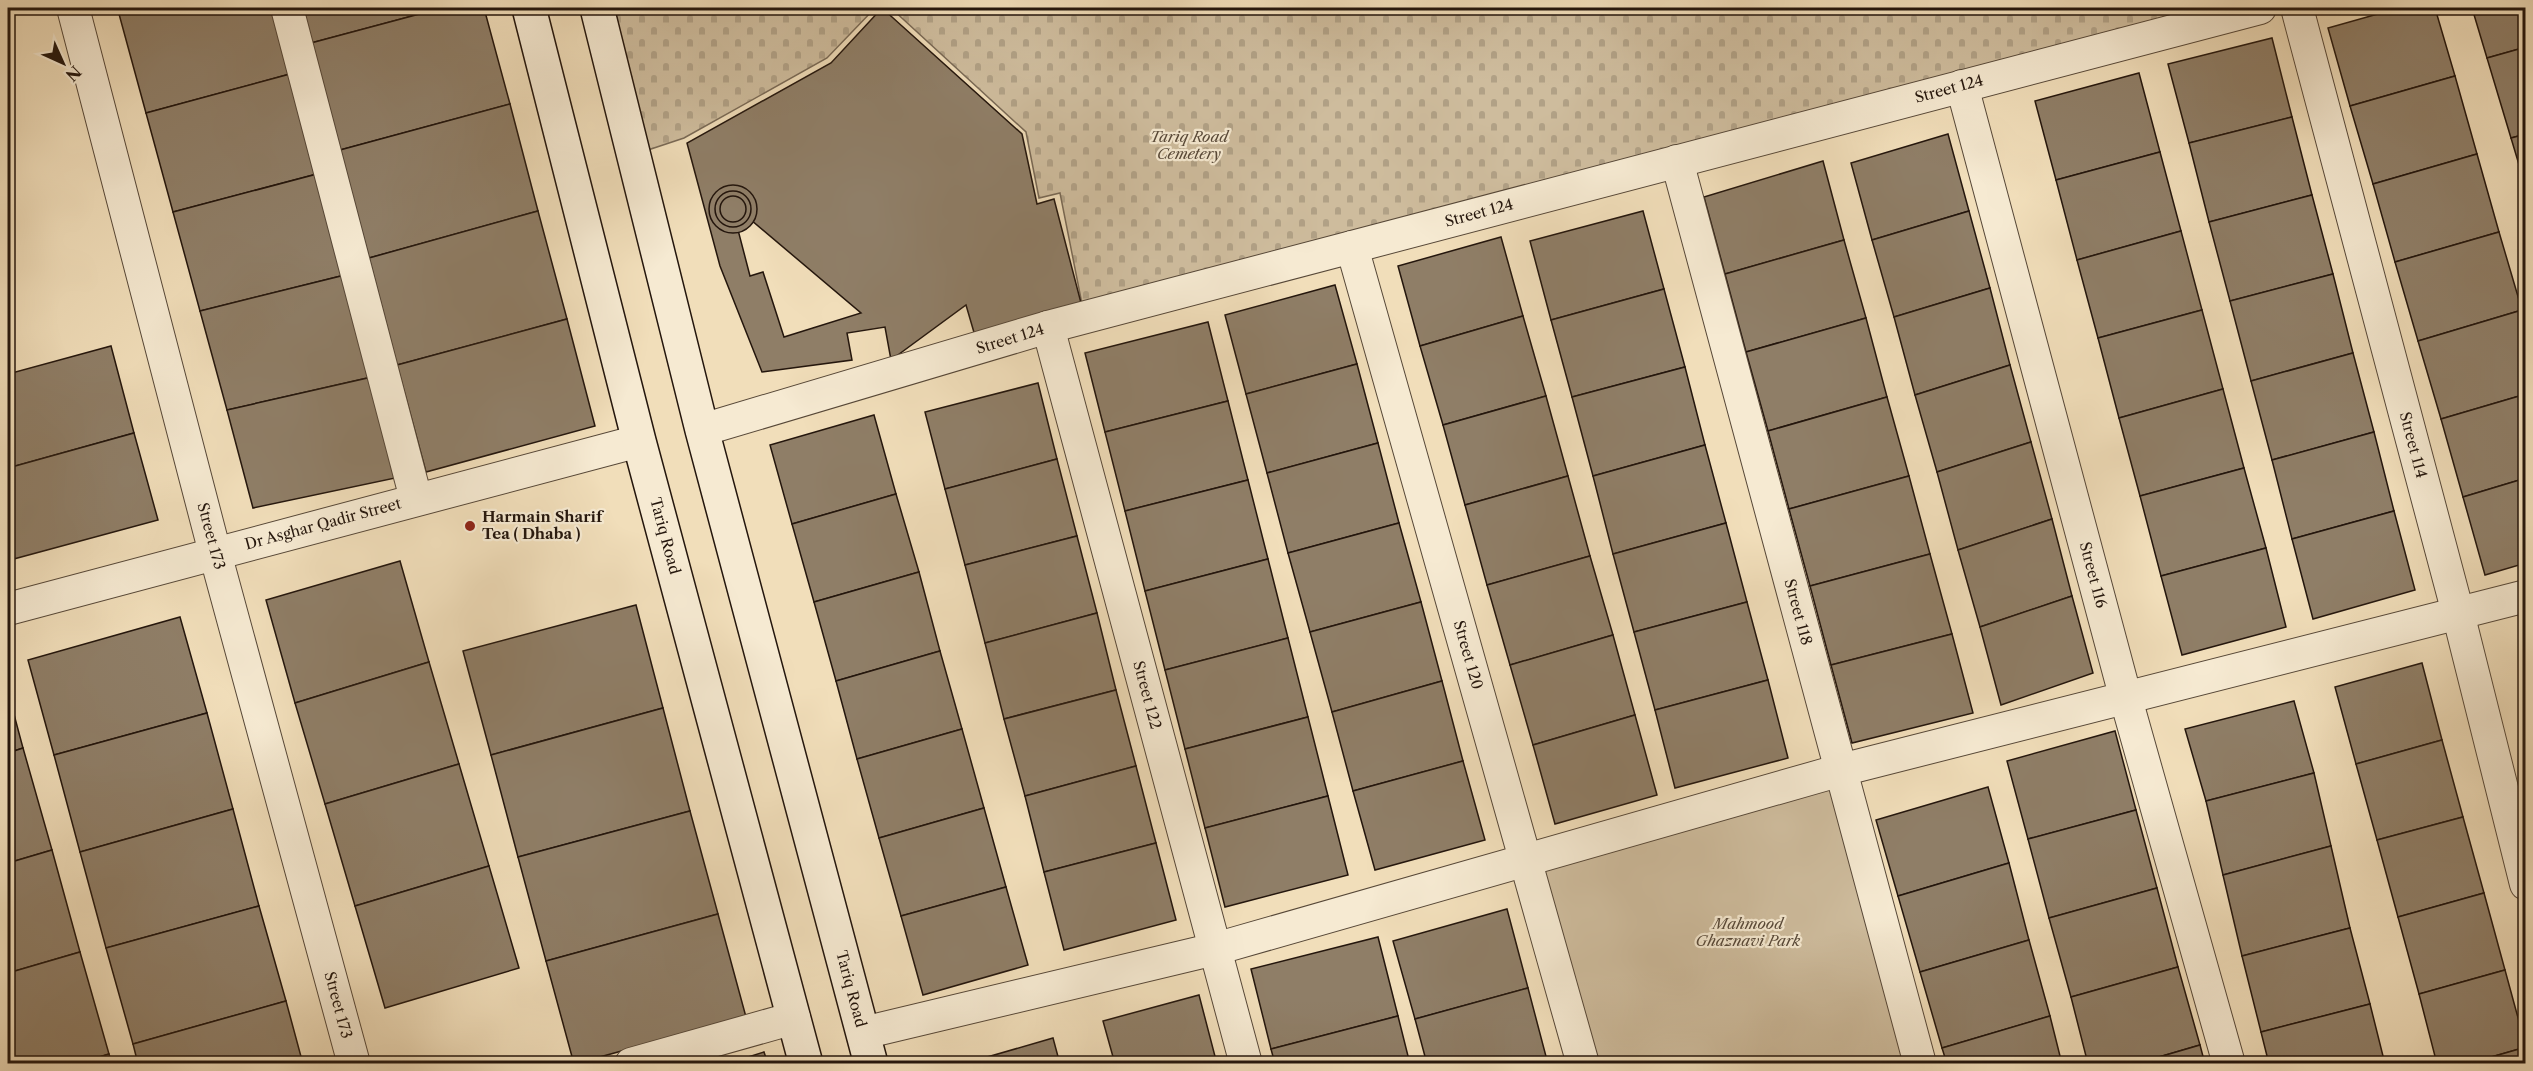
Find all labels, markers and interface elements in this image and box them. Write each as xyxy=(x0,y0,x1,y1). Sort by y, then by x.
north arrow xyxy=(33,33,93,93)
text: N xyxy=(62,62,86,86)
street label: Street 124 xyxy=(1913,70,1985,107)
park label: Tariq Road Cemetery xyxy=(1150,127,1230,163)
street label: Street 124 xyxy=(1443,194,1515,231)
street label: Street 124 xyxy=(974,319,1046,358)
street label: Street 114 xyxy=(2396,410,2431,480)
street label: Dr Asghar Qadir Street xyxy=(243,493,404,554)
street label: Tariq Road xyxy=(646,495,685,576)
street label: Street 173 xyxy=(193,500,230,571)
place label: Harmain Sharif Tea ( Dhaba ) xyxy=(482,507,605,543)
marker: Harmain Sharif Tea ( Dhaba ) xyxy=(463,519,477,533)
street label: Street 116 xyxy=(2076,540,2112,610)
street label: Street 118 xyxy=(1781,577,1816,647)
street label: Street 120 xyxy=(1450,618,1487,692)
street label: Street 122 xyxy=(1129,659,1166,731)
park label: Mahmood Ghaznavi Park xyxy=(1696,914,1801,950)
street label: Tariq Road xyxy=(832,948,871,1029)
street label: Street 173 xyxy=(320,969,357,1040)

